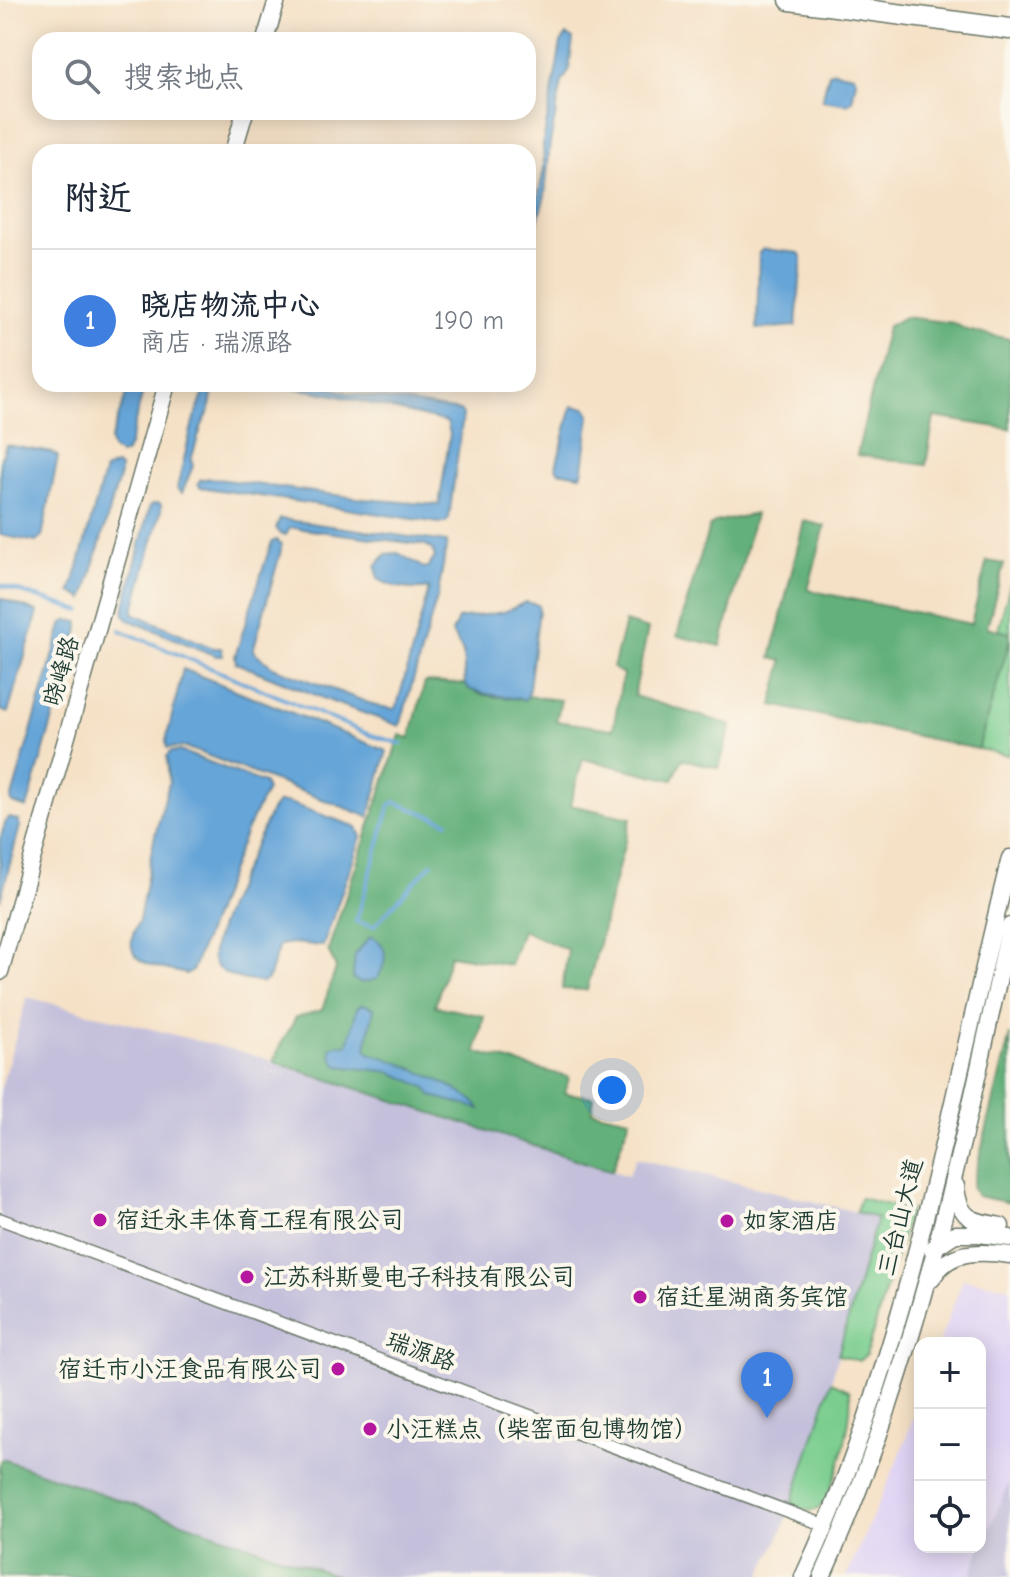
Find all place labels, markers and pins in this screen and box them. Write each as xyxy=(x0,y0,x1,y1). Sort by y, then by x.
place label: 宿迁永丰体育工程有限公司 xyxy=(116,1206,404,1234)
place label: 如家酒店 xyxy=(743,1207,839,1235)
marker: 宿迁永丰体育工程有限公司 xyxy=(91,1211,109,1229)
marker: 如家酒店 xyxy=(718,1212,736,1230)
place label: 江苏科斯曼电子科技有限公司 xyxy=(263,1263,575,1291)
marker: 江苏科斯曼电子科技有限公司 xyxy=(238,1268,256,1286)
place label: 宿迁星湖商务宾馆 xyxy=(656,1283,848,1311)
marker: 宿迁星湖商务宾馆 xyxy=(631,1288,649,1306)
pin: 1 xyxy=(741,1352,793,1418)
place label: 宿迁市小汪食品有限公司 xyxy=(58,1355,322,1383)
marker: 宿迁市小汪食品有限公司 xyxy=(329,1360,347,1378)
place label: 小汪糕点（柴窑面包博物馆） xyxy=(386,1415,698,1443)
marker: 小汪糕点（柴窑面包博物馆） xyxy=(361,1420,379,1438)

